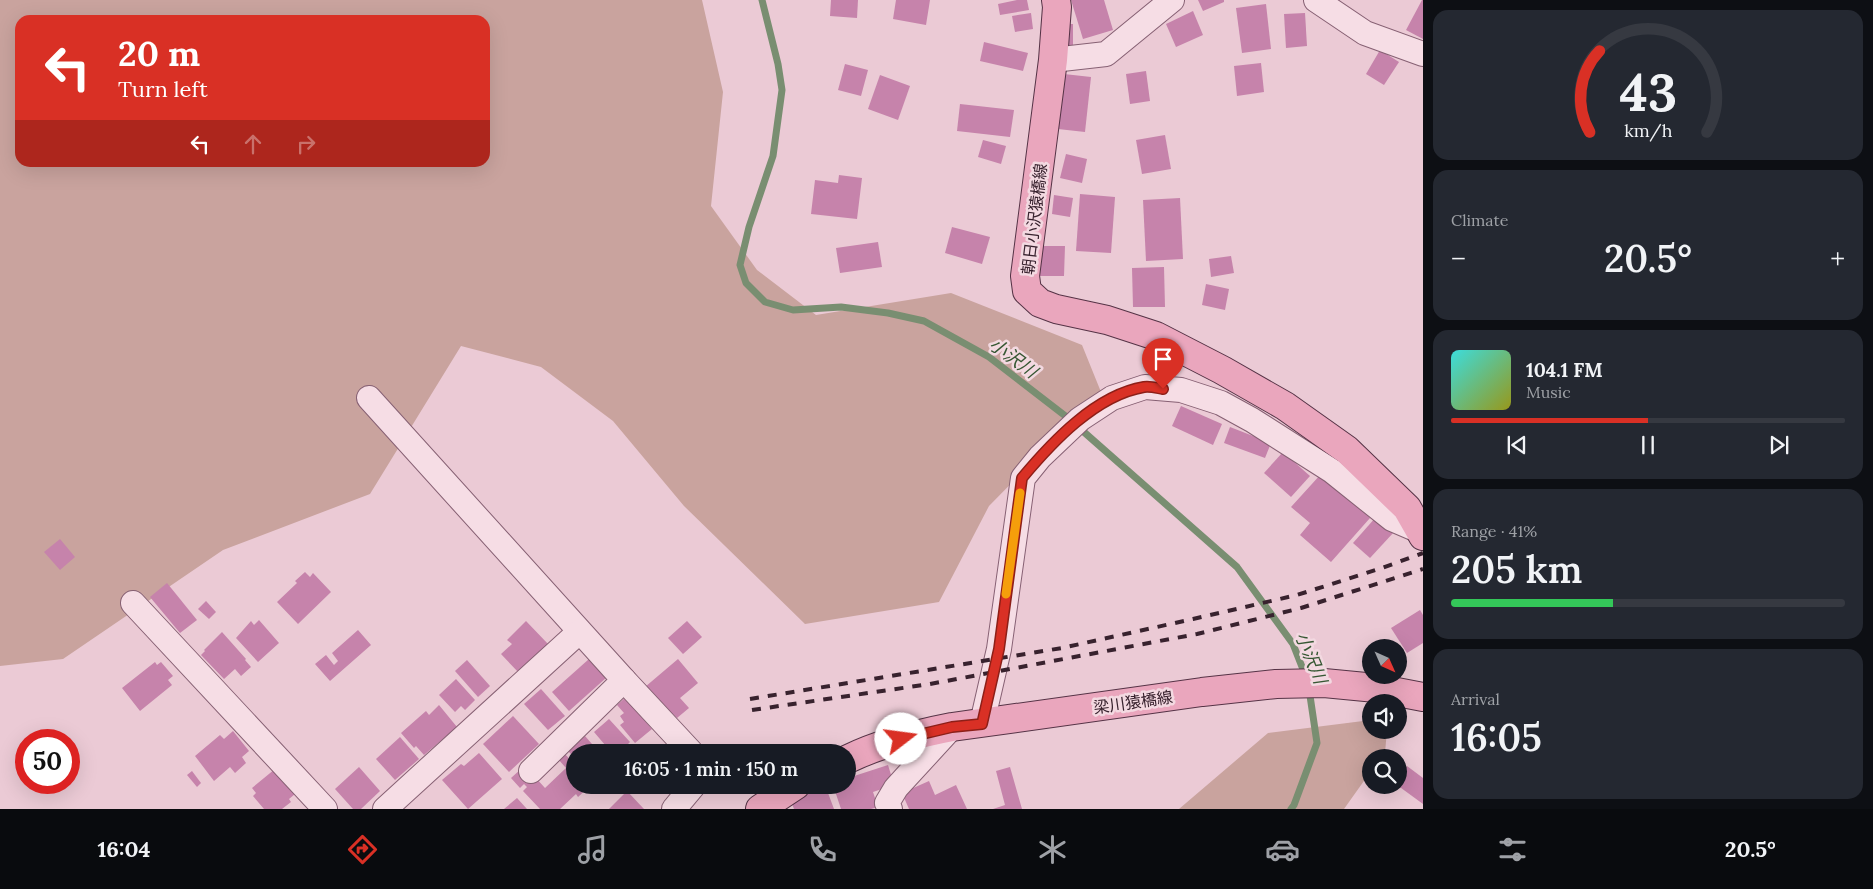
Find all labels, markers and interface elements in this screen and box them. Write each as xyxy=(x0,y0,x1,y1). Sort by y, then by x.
text: 20 m xyxy=(118,31,200,76)
icon: left xyxy=(35,35,100,100)
text: 43 xyxy=(1619,59,1677,125)
text: Turn left xyxy=(118,75,208,103)
text: km/h xyxy=(1624,119,1672,142)
icon: left xyxy=(186,130,214,158)
icon: ahead xyxy=(239,130,267,158)
icon: right xyxy=(292,130,320,158)
street label: 朝日小沢猿橋線 xyxy=(1017,162,1051,276)
text: Climate xyxy=(1451,210,1508,230)
text: 20.5° xyxy=(1604,234,1692,282)
text: − xyxy=(1451,241,1466,277)
text: + xyxy=(1830,241,1845,277)
water label: 小沢川 xyxy=(985,332,1044,384)
pin xyxy=(1142,338,1184,389)
icon: arrive xyxy=(1149,345,1177,373)
text: 104.1 FM xyxy=(1526,358,1603,382)
text: Music xyxy=(1526,382,1571,402)
icon: previous xyxy=(1503,431,1531,459)
icon: pause xyxy=(1634,431,1662,459)
icon: next xyxy=(1765,431,1793,459)
text: Range · 41% xyxy=(1451,521,1537,541)
text: 205 km xyxy=(1451,545,1582,593)
water label: 小沢川 xyxy=(1291,628,1333,689)
north arrow xyxy=(1362,639,1408,684)
map controls xyxy=(1362,639,1407,794)
street label: 梁川猿橋線 xyxy=(1092,687,1174,717)
text: Arrival xyxy=(1451,689,1500,709)
button: sound xyxy=(1362,694,1407,739)
position arrow xyxy=(874,712,926,764)
text: 16:05 xyxy=(1451,713,1542,761)
speed limit sign: 50 xyxy=(15,729,80,794)
button: search xyxy=(1362,749,1407,794)
text: 16:05 · 1 min · 150 m xyxy=(624,757,798,781)
icon: directions xyxy=(345,832,380,867)
icon: music xyxy=(575,832,610,867)
icon: phone xyxy=(805,832,840,867)
icon: climate xyxy=(1035,832,1070,867)
icon: car xyxy=(1265,832,1300,867)
icon: filters xyxy=(1495,832,1530,867)
text: 16:04 xyxy=(97,835,151,863)
text: 20.5° xyxy=(1725,835,1776,863)

